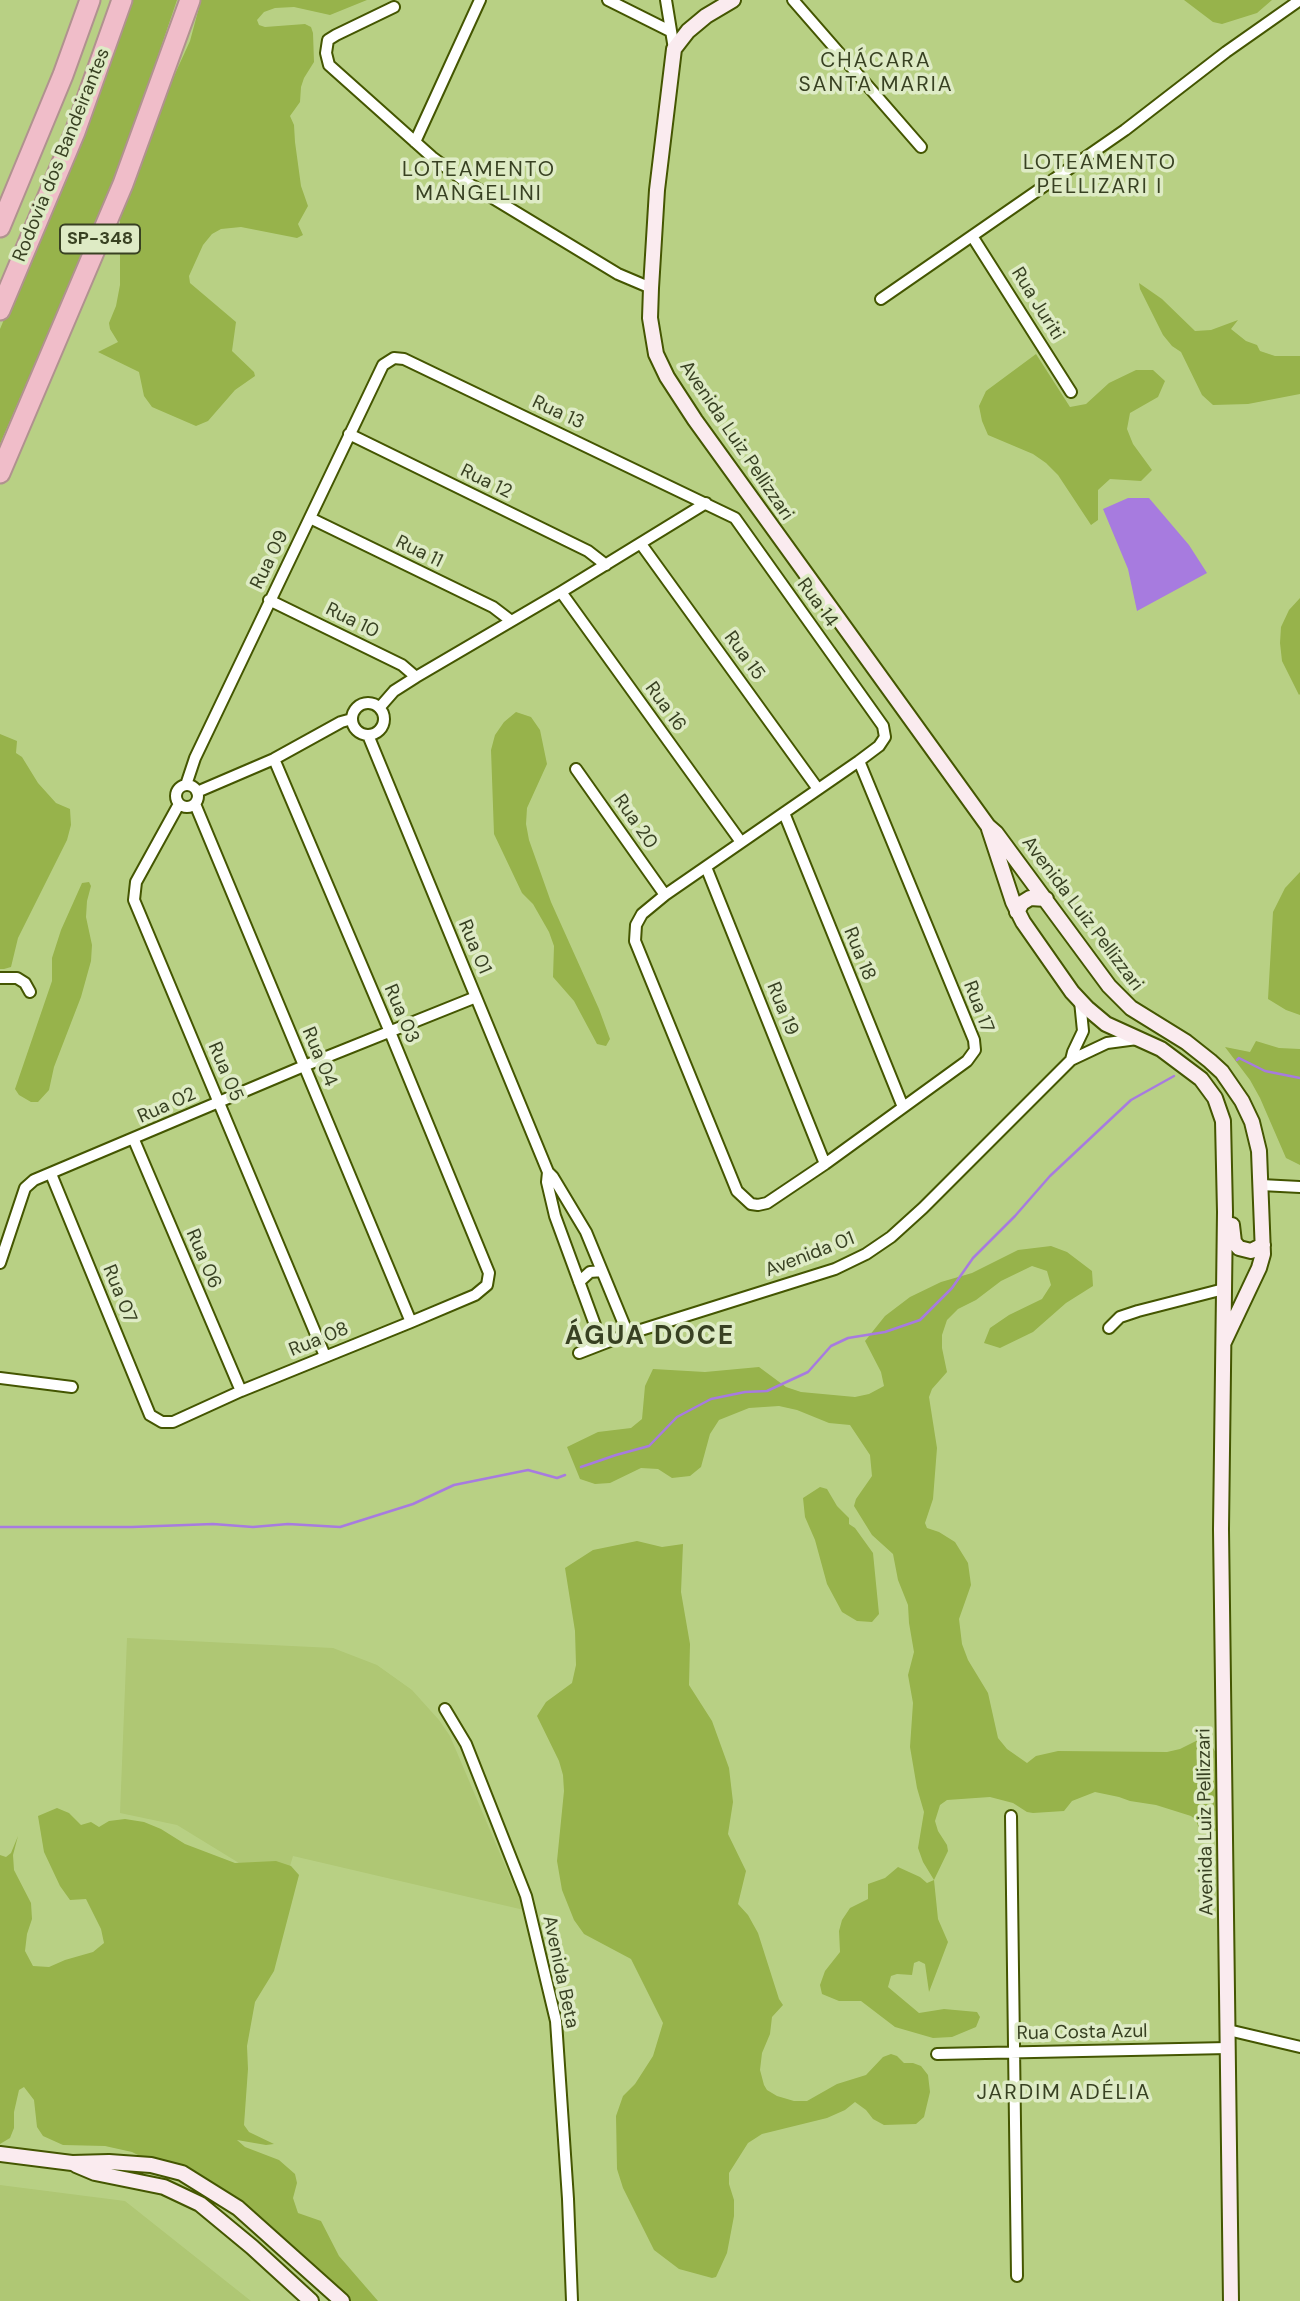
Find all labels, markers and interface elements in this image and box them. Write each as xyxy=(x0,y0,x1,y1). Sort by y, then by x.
street label: Rodovia dos Bandeirantes xyxy=(9,45,115,265)
district label: CHÁCARA SANTA MARIA xyxy=(800,48,952,98)
district label: LOTEAMENTO PELLIZARI I xyxy=(1024,150,1176,200)
district label: LOTEAMENTO MANGELINI xyxy=(403,157,555,207)
road number: SP-348 xyxy=(60,225,140,254)
street label: Rua Juriti xyxy=(1006,263,1068,345)
street label: Avenida Luiz Pellizzari xyxy=(674,357,798,525)
street label: Rua 13 xyxy=(528,391,588,435)
street label: Rua 12 xyxy=(457,460,515,504)
street label: Rua 09 xyxy=(246,527,294,593)
street label: Rua 11 xyxy=(392,531,446,573)
street label: Rua 14 xyxy=(792,574,842,632)
street label: Rua 10 xyxy=(322,598,382,644)
street label: Rua 15 xyxy=(719,627,769,685)
street label: Rua 16 xyxy=(639,678,691,736)
street label: Rua 20 xyxy=(608,790,662,854)
street label: Avenida Luiz Pellizzari xyxy=(1016,832,1148,996)
street label: Rua 01 xyxy=(452,917,496,977)
street label: Rua 18 xyxy=(838,924,880,984)
street label: Rua 17 xyxy=(958,978,998,1036)
street label: Rua 19 xyxy=(761,979,803,1039)
street label: Rua 03 xyxy=(378,981,424,1047)
street label: Rua 04 xyxy=(296,1024,342,1090)
street label: Rua 05 xyxy=(202,1039,248,1105)
street label: Rua 02 xyxy=(134,1083,200,1129)
street label: Rua 06 xyxy=(180,1226,226,1292)
street label: Avenida 01 xyxy=(762,1228,858,1282)
street label: Rua 07 xyxy=(97,1262,141,1326)
street label: Rua 08 xyxy=(286,1318,352,1362)
district label: ÁGUA DOCE xyxy=(566,1321,734,1353)
street label: Avenida Luiz Pellizzari xyxy=(1193,1728,1219,1916)
street label: Avenida Beta xyxy=(537,1914,583,2030)
street label: Rua Costa Azul xyxy=(1016,2020,1148,2046)
district label: JARDIM ADÉLIA xyxy=(978,2080,1150,2106)

